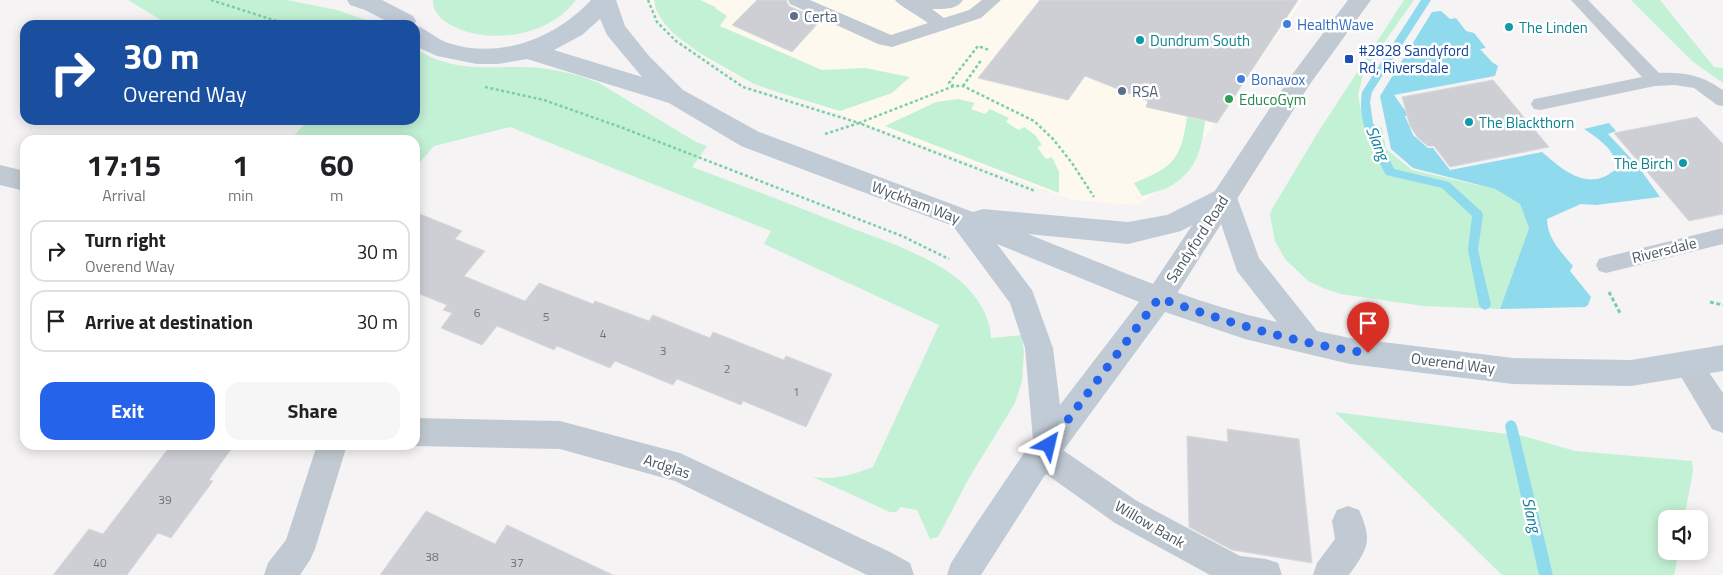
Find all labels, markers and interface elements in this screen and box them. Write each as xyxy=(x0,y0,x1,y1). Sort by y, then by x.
place label: Certa xyxy=(804,5,838,28)
marker: Certa xyxy=(788,10,800,22)
place label: HealthWave xyxy=(1297,13,1374,36)
place label: The Linden xyxy=(1519,16,1588,39)
marker: HealthWave xyxy=(1281,18,1293,30)
marker: The Linden xyxy=(1503,21,1515,33)
text: 30 m xyxy=(123,29,199,83)
place label: Dundrum South xyxy=(1150,29,1250,52)
marker: Dundrum South xyxy=(1134,34,1146,46)
place label: #2828 Sandyford Rd, Riversdale xyxy=(1359,39,1469,79)
icon: right xyxy=(40,40,105,105)
marker: #2828 Sandyford Rd, Riversdale xyxy=(1343,53,1355,65)
place label: Bonavox xyxy=(1251,68,1305,91)
marker: Bonavox xyxy=(1235,73,1247,85)
text: Overend Way xyxy=(123,77,247,111)
place label: RSA xyxy=(1132,80,1158,103)
marker: RSA xyxy=(1116,85,1128,97)
place label: EducoGym xyxy=(1239,88,1306,111)
marker: EducoGym xyxy=(1223,93,1235,105)
place label: The Blackthorn xyxy=(1479,111,1574,134)
marker: The Blackthorn xyxy=(1463,116,1475,128)
water label: Slang xyxy=(1360,122,1397,166)
text: 17:15 xyxy=(87,142,161,188)
text: 1 xyxy=(232,142,249,188)
text: 60 xyxy=(320,142,353,188)
place label: The Birch xyxy=(1614,152,1673,175)
marker: The Birch xyxy=(1677,157,1689,169)
street label: Wyckham Way xyxy=(868,175,964,229)
text: Arrival xyxy=(102,183,146,207)
text: min xyxy=(228,183,253,207)
text: m xyxy=(330,183,343,207)
street label: Sandyford Road xyxy=(1160,191,1234,287)
text: Turn right xyxy=(85,225,166,254)
street label: Riversdale xyxy=(1629,231,1699,269)
icon: right xyxy=(42,237,70,265)
text: 30 m xyxy=(357,237,398,266)
text: Overend Way xyxy=(85,254,175,278)
pin xyxy=(1347,302,1389,353)
house number: 6 xyxy=(474,303,481,322)
icon: arrive xyxy=(42,307,70,335)
text: Arrive at destination xyxy=(85,307,253,336)
text: 30 m xyxy=(357,307,398,336)
house number: 5 xyxy=(543,307,550,326)
icon: arrive xyxy=(1354,309,1382,337)
house number: 4 xyxy=(600,324,607,343)
house number: 3 xyxy=(660,341,666,360)
street label: Overend Way xyxy=(1410,346,1496,380)
house number: 2 xyxy=(724,359,730,378)
button: Exit xyxy=(40,382,215,440)
button: Share xyxy=(225,382,400,440)
house number: 1 xyxy=(793,382,799,401)
position arrow xyxy=(1022,418,1074,470)
street label: Ardglas xyxy=(641,448,693,484)
house number: 39 xyxy=(158,490,172,509)
street label: Willow Bank xyxy=(1110,495,1190,553)
water label: Slang xyxy=(1516,495,1548,537)
map controls xyxy=(1658,510,1708,560)
button: sound xyxy=(1658,510,1708,560)
house number: 38 xyxy=(425,547,439,566)
house number: 40 xyxy=(93,553,107,572)
house number: 37 xyxy=(510,553,524,572)

